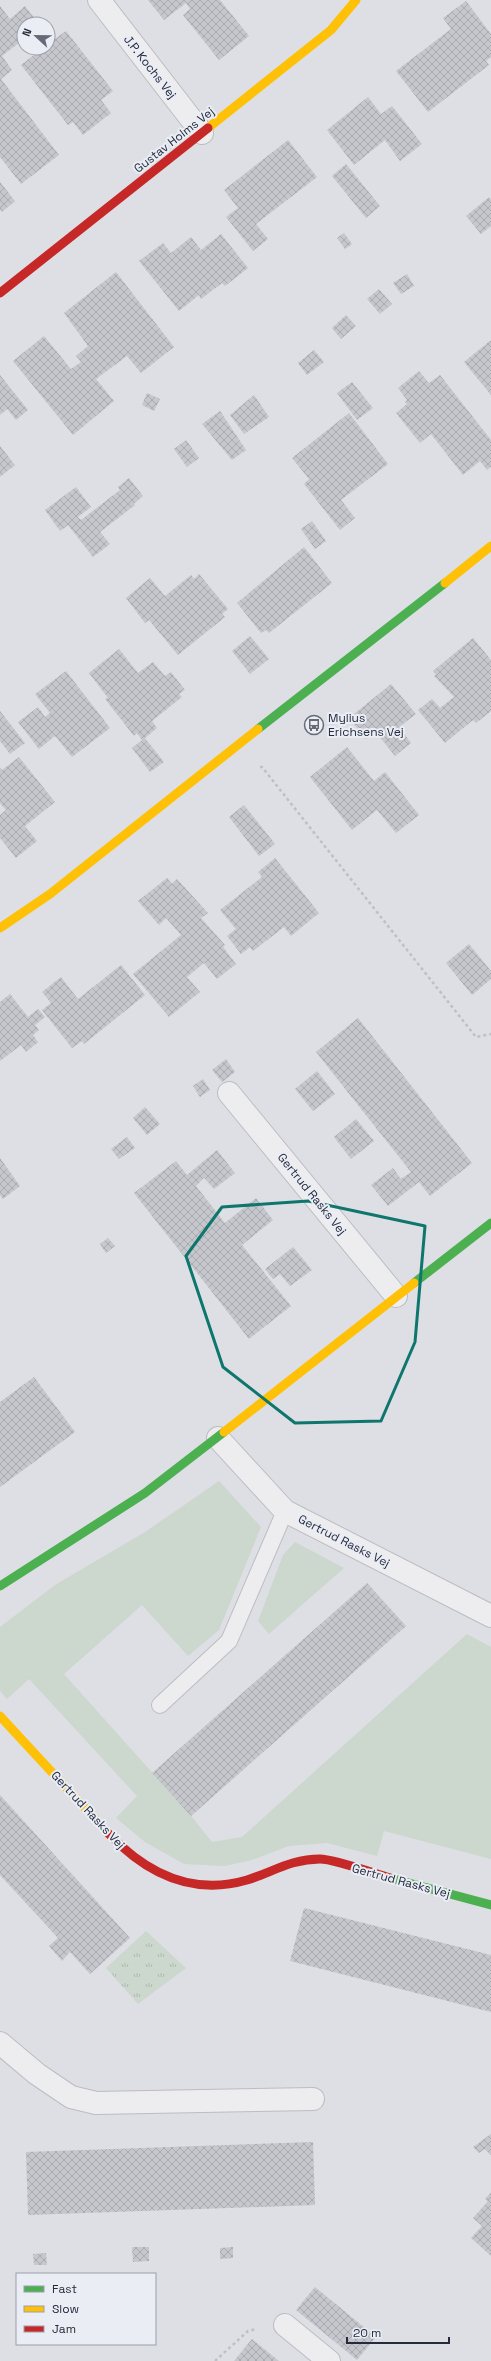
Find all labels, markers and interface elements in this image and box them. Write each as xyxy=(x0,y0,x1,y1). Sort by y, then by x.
north arrow xyxy=(16,16,56,56)
text: N xyxy=(19,26,35,38)
street label: J.P. Kochs Vej xyxy=(120,32,180,102)
street label: Gustav Holms Vej xyxy=(130,104,218,176)
place label: Mylius Erichsens Vej xyxy=(328,710,404,740)
bus stop icon: Mylius Erichsens Vej xyxy=(303,714,325,736)
street label: Gertrud Rasks Vej xyxy=(274,1150,350,1238)
street label: Gertrud Rasks Vej xyxy=(295,1511,393,1571)
street label: Gertrud Rasks Vej xyxy=(48,1768,128,1852)
street label: Gertrud Rasks Vej xyxy=(350,1860,452,1902)
legend xyxy=(16,2273,156,2345)
text: Fast xyxy=(52,2281,77,2297)
text: Slow xyxy=(52,2301,79,2317)
scale bar xyxy=(347,2319,449,2345)
text: Jam xyxy=(52,2321,76,2337)
text: 20 m xyxy=(353,2325,381,2341)

